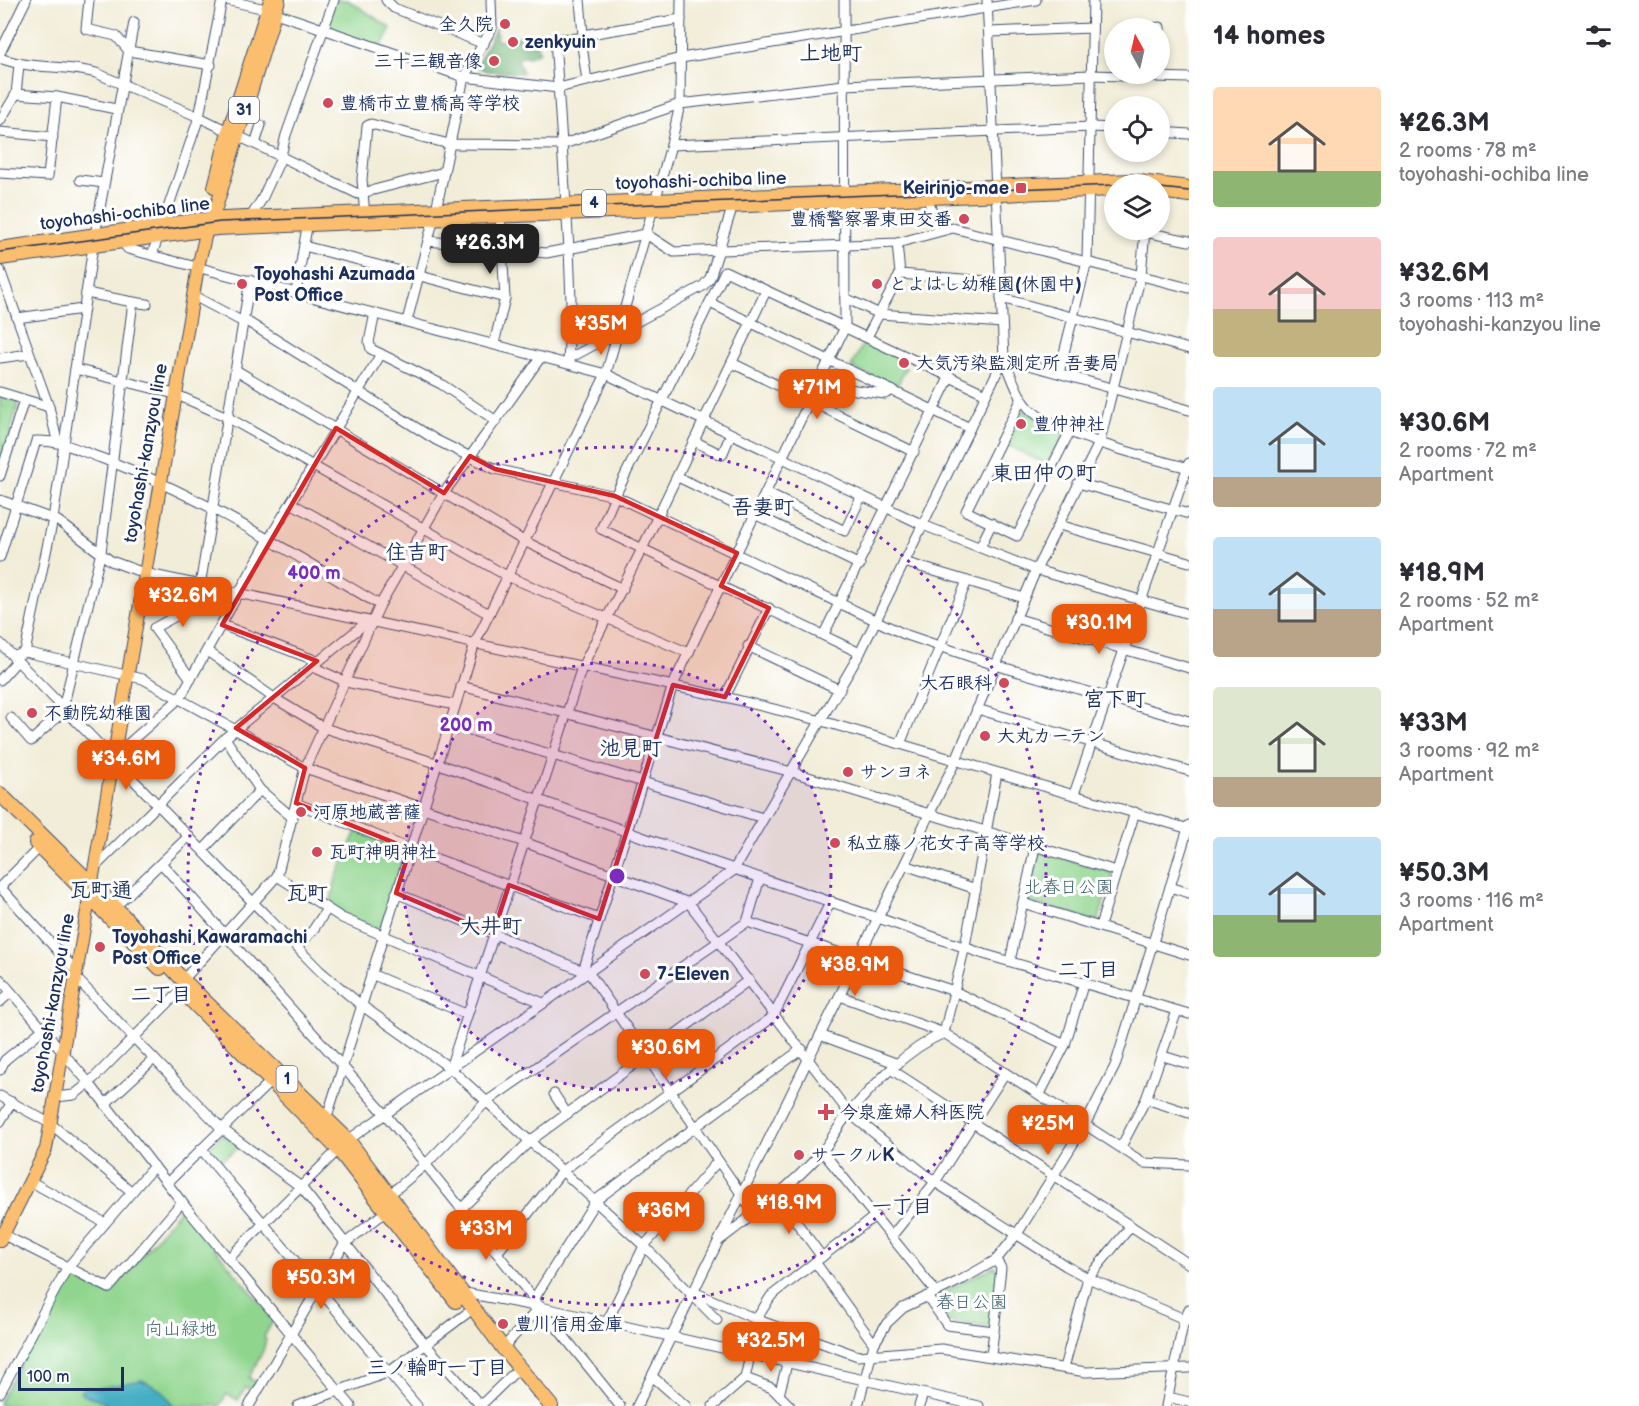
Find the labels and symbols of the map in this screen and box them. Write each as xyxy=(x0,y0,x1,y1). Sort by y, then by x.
place label: 全久院 xyxy=(439,14,493,35)
marker: 全久院 xyxy=(498,17,512,31)
north arrow xyxy=(1104,18,1170,84)
place label: zenkyuin xyxy=(525,32,596,53)
marker: zenkyuin xyxy=(506,35,520,49)
district label: 上地町 xyxy=(800,41,863,66)
place label: 三十三観音像 xyxy=(374,51,482,72)
marker: 三十三観音像 xyxy=(487,54,501,68)
place label: 豊橋市立豊橋高等学校 xyxy=(340,93,520,114)
marker: 豊橋市立豊橋高等学校 xyxy=(321,96,335,110)
road number: 31 xyxy=(229,97,259,123)
street label: toyohashi-ochiba line xyxy=(615,168,787,194)
place label: Keirinjo-mae xyxy=(903,178,1009,199)
marker: Keirinjo-mae xyxy=(1014,181,1028,195)
road number: 4 xyxy=(582,190,606,216)
street label: toyohashi-ochiba line xyxy=(39,193,211,235)
place label: 豊橋警察署東田交番 xyxy=(790,209,952,230)
marker: 豊橋警察署東田交番 xyxy=(957,212,971,226)
pin: ¥26.3M xyxy=(441,224,539,275)
place label: Toyohashi Azumada Post Office xyxy=(254,264,415,306)
place label: とよはし幼稚園(休園中) xyxy=(889,274,1082,295)
marker: Toyohashi Azumada Post Office xyxy=(235,277,249,291)
marker: とよはし幼稚園(休園中) xyxy=(870,277,884,291)
pin: ¥35M xyxy=(565,305,637,356)
place label: 大気汚染監測定所 吾妻局 xyxy=(916,353,1119,374)
marker: 大気汚染監測定所 吾妻局 xyxy=(897,356,911,370)
street label: toyohashi-kanzyou line xyxy=(120,361,172,544)
pin: ¥71M xyxy=(781,369,853,420)
place label: 豊仲神社 xyxy=(1033,414,1105,435)
marker: 豊仲神社 xyxy=(1014,417,1028,431)
district label: 東田仲の町 xyxy=(992,461,1097,486)
district label: 吾妻町 xyxy=(732,495,795,520)
district label: 住吉町 xyxy=(386,540,449,565)
text: 400 m xyxy=(287,563,341,584)
pin: ¥32.6M xyxy=(134,577,232,628)
pin: ¥30.1M xyxy=(1050,604,1148,655)
place label: 大石眼科 xyxy=(920,673,992,694)
marker: 大石眼科 xyxy=(997,676,1011,690)
district label: 宮下町 xyxy=(1084,687,1147,712)
place label: 不動院幼稚園 xyxy=(44,703,152,724)
marker: 不動院幼稚園 xyxy=(25,706,39,720)
text: 200 m xyxy=(439,715,493,736)
place label: 大丸カーテン xyxy=(997,726,1105,747)
marker: 大丸カーテン xyxy=(978,729,992,743)
district label: 池見町 xyxy=(600,736,663,761)
pin: ¥34.6M xyxy=(77,740,175,791)
place label: サンヨネ xyxy=(860,762,932,783)
marker: サンヨネ xyxy=(841,765,855,779)
place label: 河原地蔵菩薩 xyxy=(313,802,421,823)
marker: 河原地蔵菩薩 xyxy=(294,805,308,819)
place label: 私立藤ノ花女子高等学校 xyxy=(847,833,1045,854)
marker: 私立藤ノ花女子高等学校 xyxy=(828,836,842,850)
place label: 瓦町神明神社 xyxy=(329,842,437,863)
marker: 瓦町神明神社 xyxy=(310,845,324,859)
centre of rings xyxy=(607,866,627,886)
park label: 北春日公園 xyxy=(1024,877,1114,898)
district label: 瓦町通 xyxy=(70,878,133,903)
district label: 瓦町 xyxy=(286,881,328,906)
street label: toyohashi-kanzyou line xyxy=(27,911,79,1094)
district label: 大井町 xyxy=(460,914,523,939)
place label: Toyohashi Kawaramachi Post Office xyxy=(112,927,307,969)
marker: Toyohashi Kawaramachi Post Office xyxy=(93,940,107,954)
pin: ¥38.9M xyxy=(806,946,904,997)
district label: 二丁目 xyxy=(1058,958,1118,982)
place label: 7-Eleven xyxy=(657,964,729,985)
marker: 7-Eleven xyxy=(638,967,652,981)
district label: 二丁目 xyxy=(131,983,191,1007)
pin: ¥30.6M xyxy=(617,1029,715,1080)
road number: 1 xyxy=(276,1066,298,1092)
place label: 今泉産婦人科医院 xyxy=(840,1102,984,1123)
marker: 今泉産婦人科医院 xyxy=(817,1103,835,1121)
pin: ¥25M xyxy=(1012,1105,1084,1156)
place label: サークルK xyxy=(811,1145,895,1166)
marker: サークルK xyxy=(792,1148,806,1162)
pin: ¥18.9M xyxy=(740,1184,838,1235)
pin: ¥36M xyxy=(628,1192,700,1243)
district label: 一丁目 xyxy=(872,1195,932,1219)
pin: ¥33M xyxy=(450,1210,522,1261)
pin: ¥50.3M xyxy=(272,1259,370,1310)
park label: 春日公園 xyxy=(936,1292,1008,1313)
place label: 豊川信用金庫 xyxy=(515,1314,623,1335)
marker: 豊川信用金庫 xyxy=(496,1317,510,1331)
park label: 向山緑地 xyxy=(145,1319,217,1340)
pin: ¥32.5M xyxy=(722,1322,820,1373)
district label: 三ノ輪町一丁目 xyxy=(367,1356,507,1380)
scale bar xyxy=(18,1364,124,1392)

